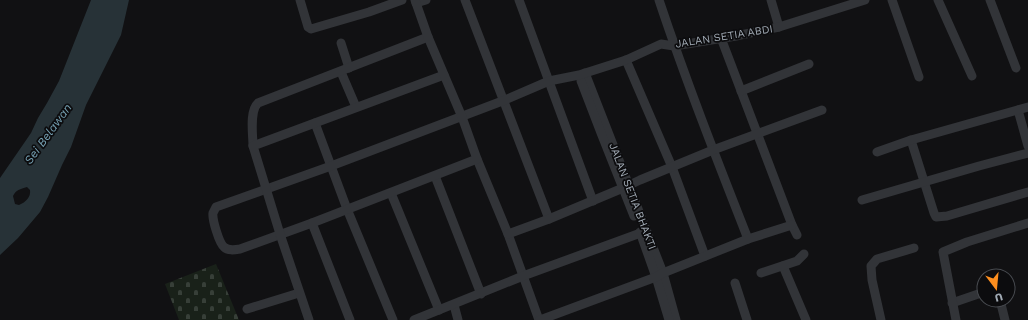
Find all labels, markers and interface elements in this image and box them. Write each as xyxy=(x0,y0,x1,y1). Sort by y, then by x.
street label: JALAN SETIA ABDI xyxy=(674,22,774,51)
water label: Sei Belawan xyxy=(21,101,75,167)
street label: JALAN SETIA BHAKTI xyxy=(606,141,659,251)
north arrow xyxy=(976,268,1016,308)
text: U xyxy=(993,290,1004,305)

